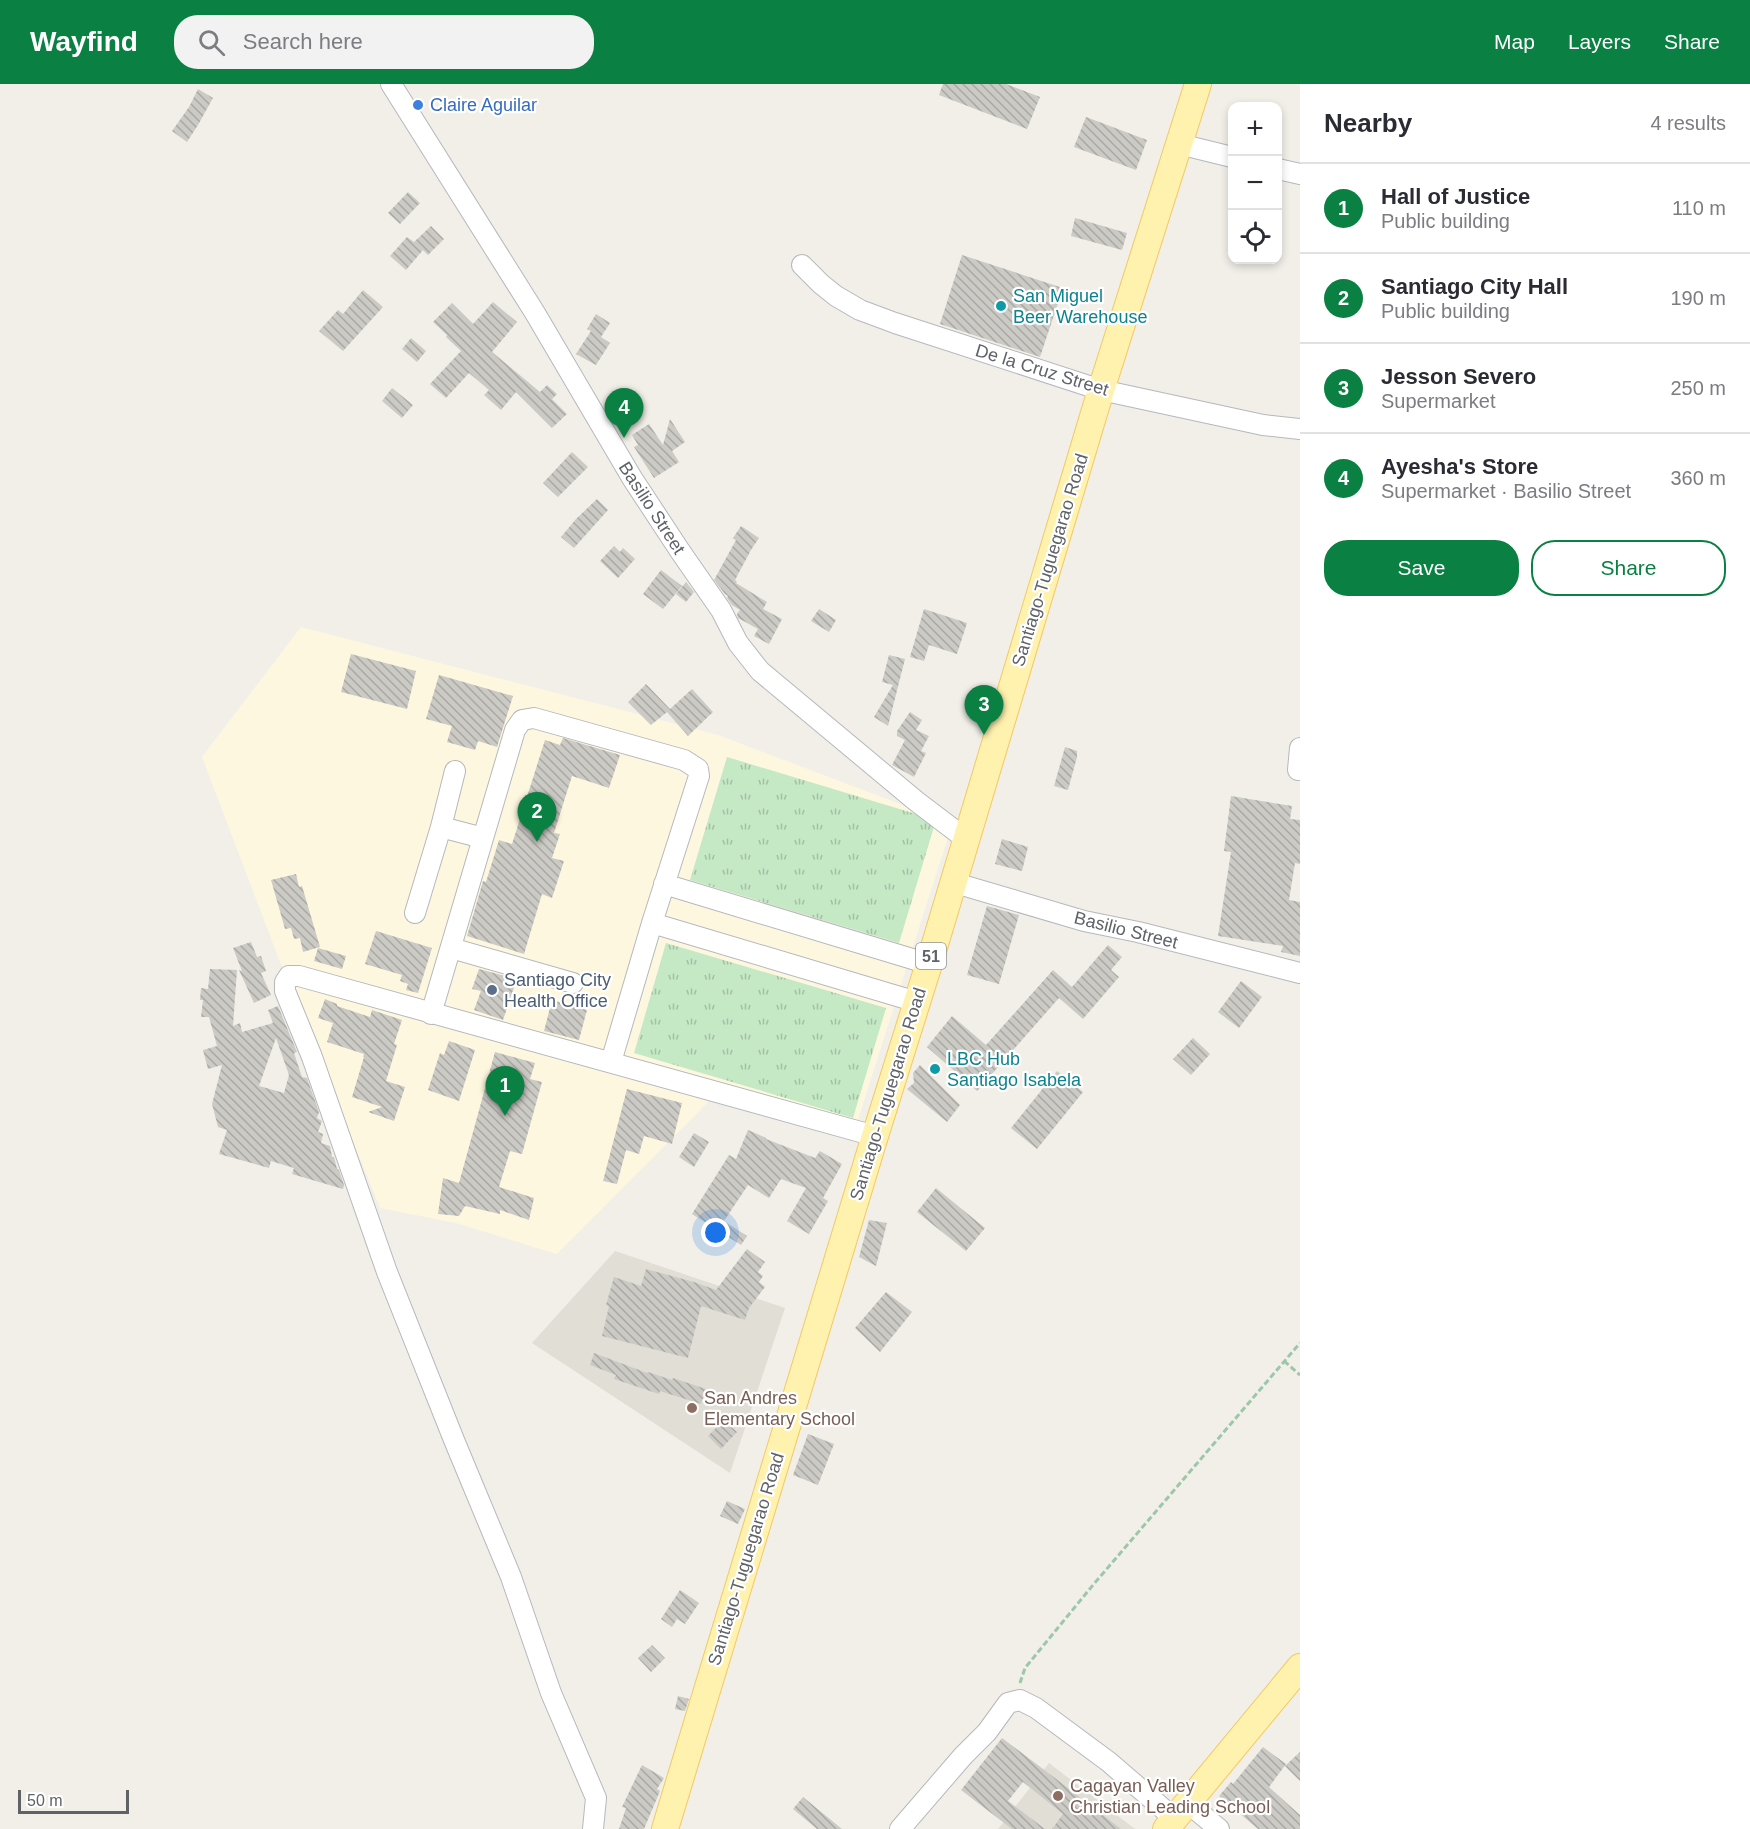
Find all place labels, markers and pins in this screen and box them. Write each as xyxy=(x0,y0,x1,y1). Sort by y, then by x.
place label: Claire Aguilar xyxy=(430,95,537,115)
marker: Claire Aguilar xyxy=(411,98,425,112)
place label: San Miguel Beer Warehouse xyxy=(1013,286,1147,327)
marker: San Miguel Beer Warehouse xyxy=(994,299,1008,313)
pin: 4 xyxy=(604,388,644,438)
pin: 3 xyxy=(964,686,1004,735)
pin: 2 xyxy=(518,792,556,842)
place label: Santiago City Health Office xyxy=(504,970,611,1011)
marker: Santiago City Health Office xyxy=(485,983,499,997)
place label: LBC Hub Santiago Isabela xyxy=(947,1049,1082,1090)
marker: LBC Hub Santiago Isabela xyxy=(928,1062,942,1076)
pin: 1 xyxy=(486,1066,524,1116)
place label: San Andres Elementary School xyxy=(704,1388,855,1429)
marker: San Andres Elementary School xyxy=(685,1401,699,1415)
place label: Cagayan Valley Christian Leading School xyxy=(1070,1776,1270,1817)
marker: Cagayan Valley Christian Leading School xyxy=(1051,1789,1065,1803)

